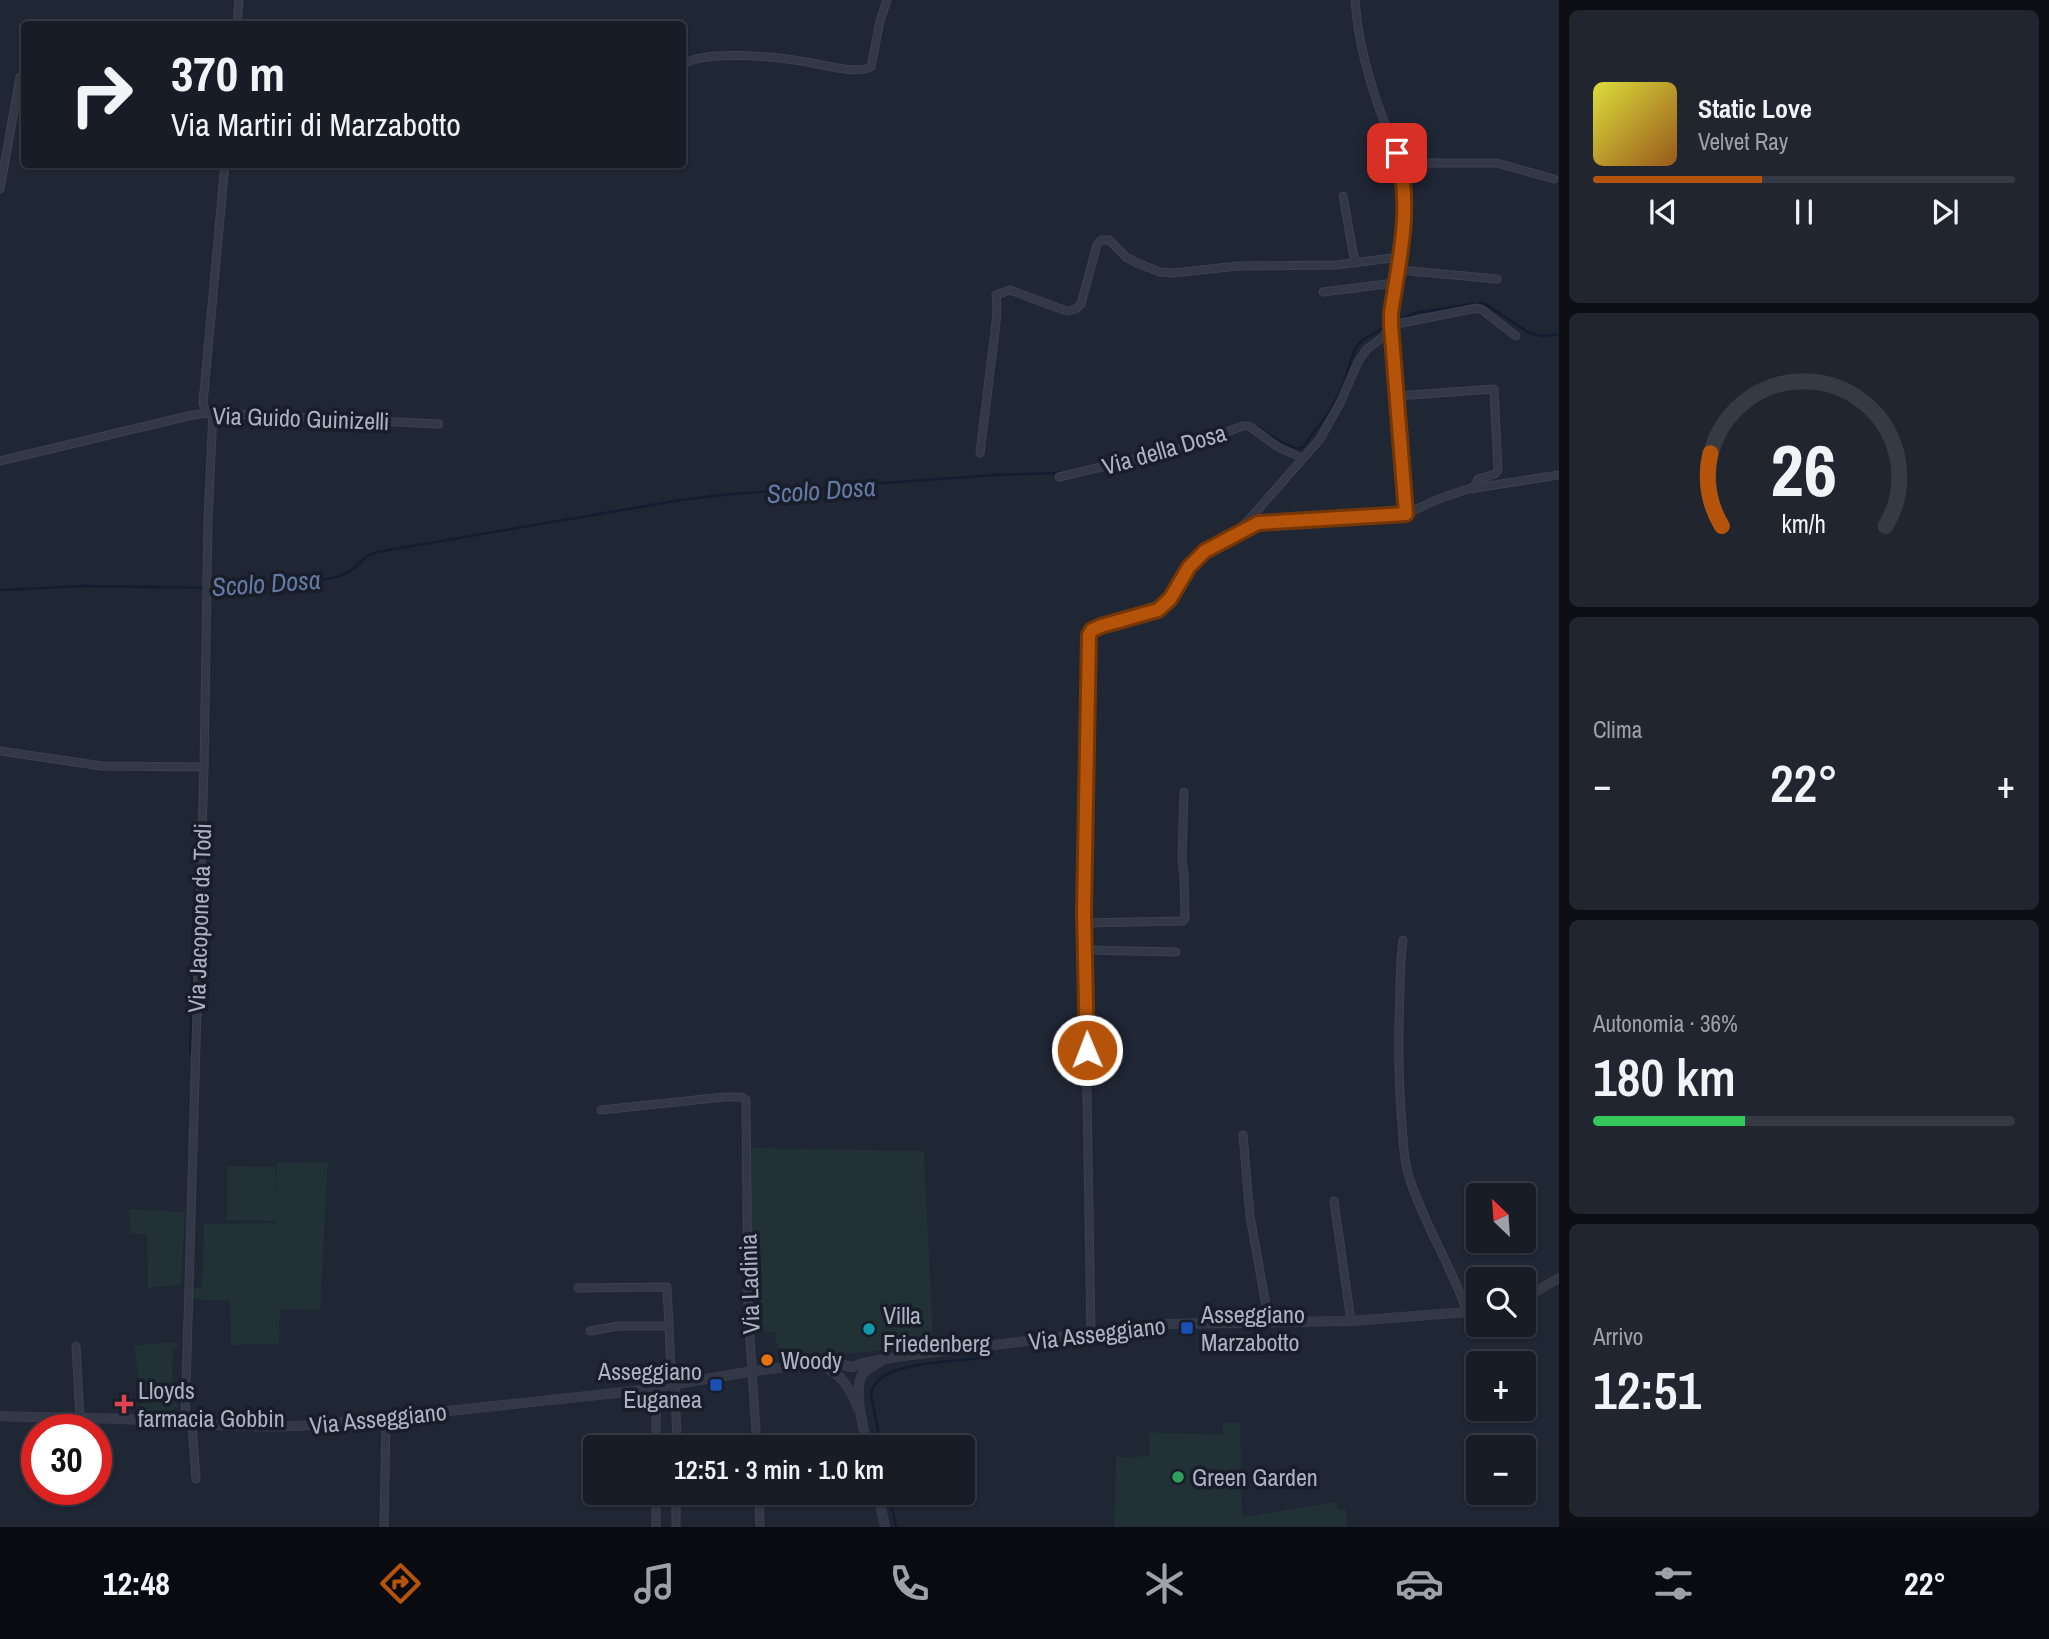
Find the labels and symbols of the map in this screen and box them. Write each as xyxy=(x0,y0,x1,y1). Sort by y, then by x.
pin xyxy=(1367,123,1427,183)
street label: Via Guido Guinizelli xyxy=(212,399,390,437)
street label: Via della Dosa xyxy=(1098,416,1230,482)
water label: Scolo Dosa xyxy=(765,469,877,511)
water label: Scolo Dosa xyxy=(210,562,322,604)
street label: Via Jacopone da Todi xyxy=(180,823,218,1013)
position arrow xyxy=(1050,1013,1124,1087)
north arrow xyxy=(1466,1183,1536,1253)
street label: Via Ladinia xyxy=(731,1233,767,1335)
place label: Asseggiano Marzabotto xyxy=(1200,1298,1305,1358)
place label: Villa Friedenberg xyxy=(883,1299,990,1359)
street label: Via Asseggiano xyxy=(1027,1309,1167,1357)
marker: Asseggiano Marzabotto xyxy=(1179,1320,1195,1336)
marker: Villa Friedenberg xyxy=(861,1321,877,1337)
place label: Woody xyxy=(781,1344,842,1376)
marker: Woody xyxy=(759,1352,775,1368)
place label: Asseggiano Euganea xyxy=(597,1355,702,1415)
place label: Lloyds farmacia Gobbin xyxy=(138,1374,285,1434)
marker: Asseggiano Euganea xyxy=(708,1377,724,1393)
street label: Via Asseggiano xyxy=(308,1395,448,1441)
marker: Lloyds farmacia Gobbin xyxy=(116,1396,132,1412)
speed limit sign: 30 xyxy=(21,1414,112,1505)
place label: Green Garden xyxy=(1192,1461,1318,1493)
marker: Green Garden xyxy=(1170,1469,1186,1485)

